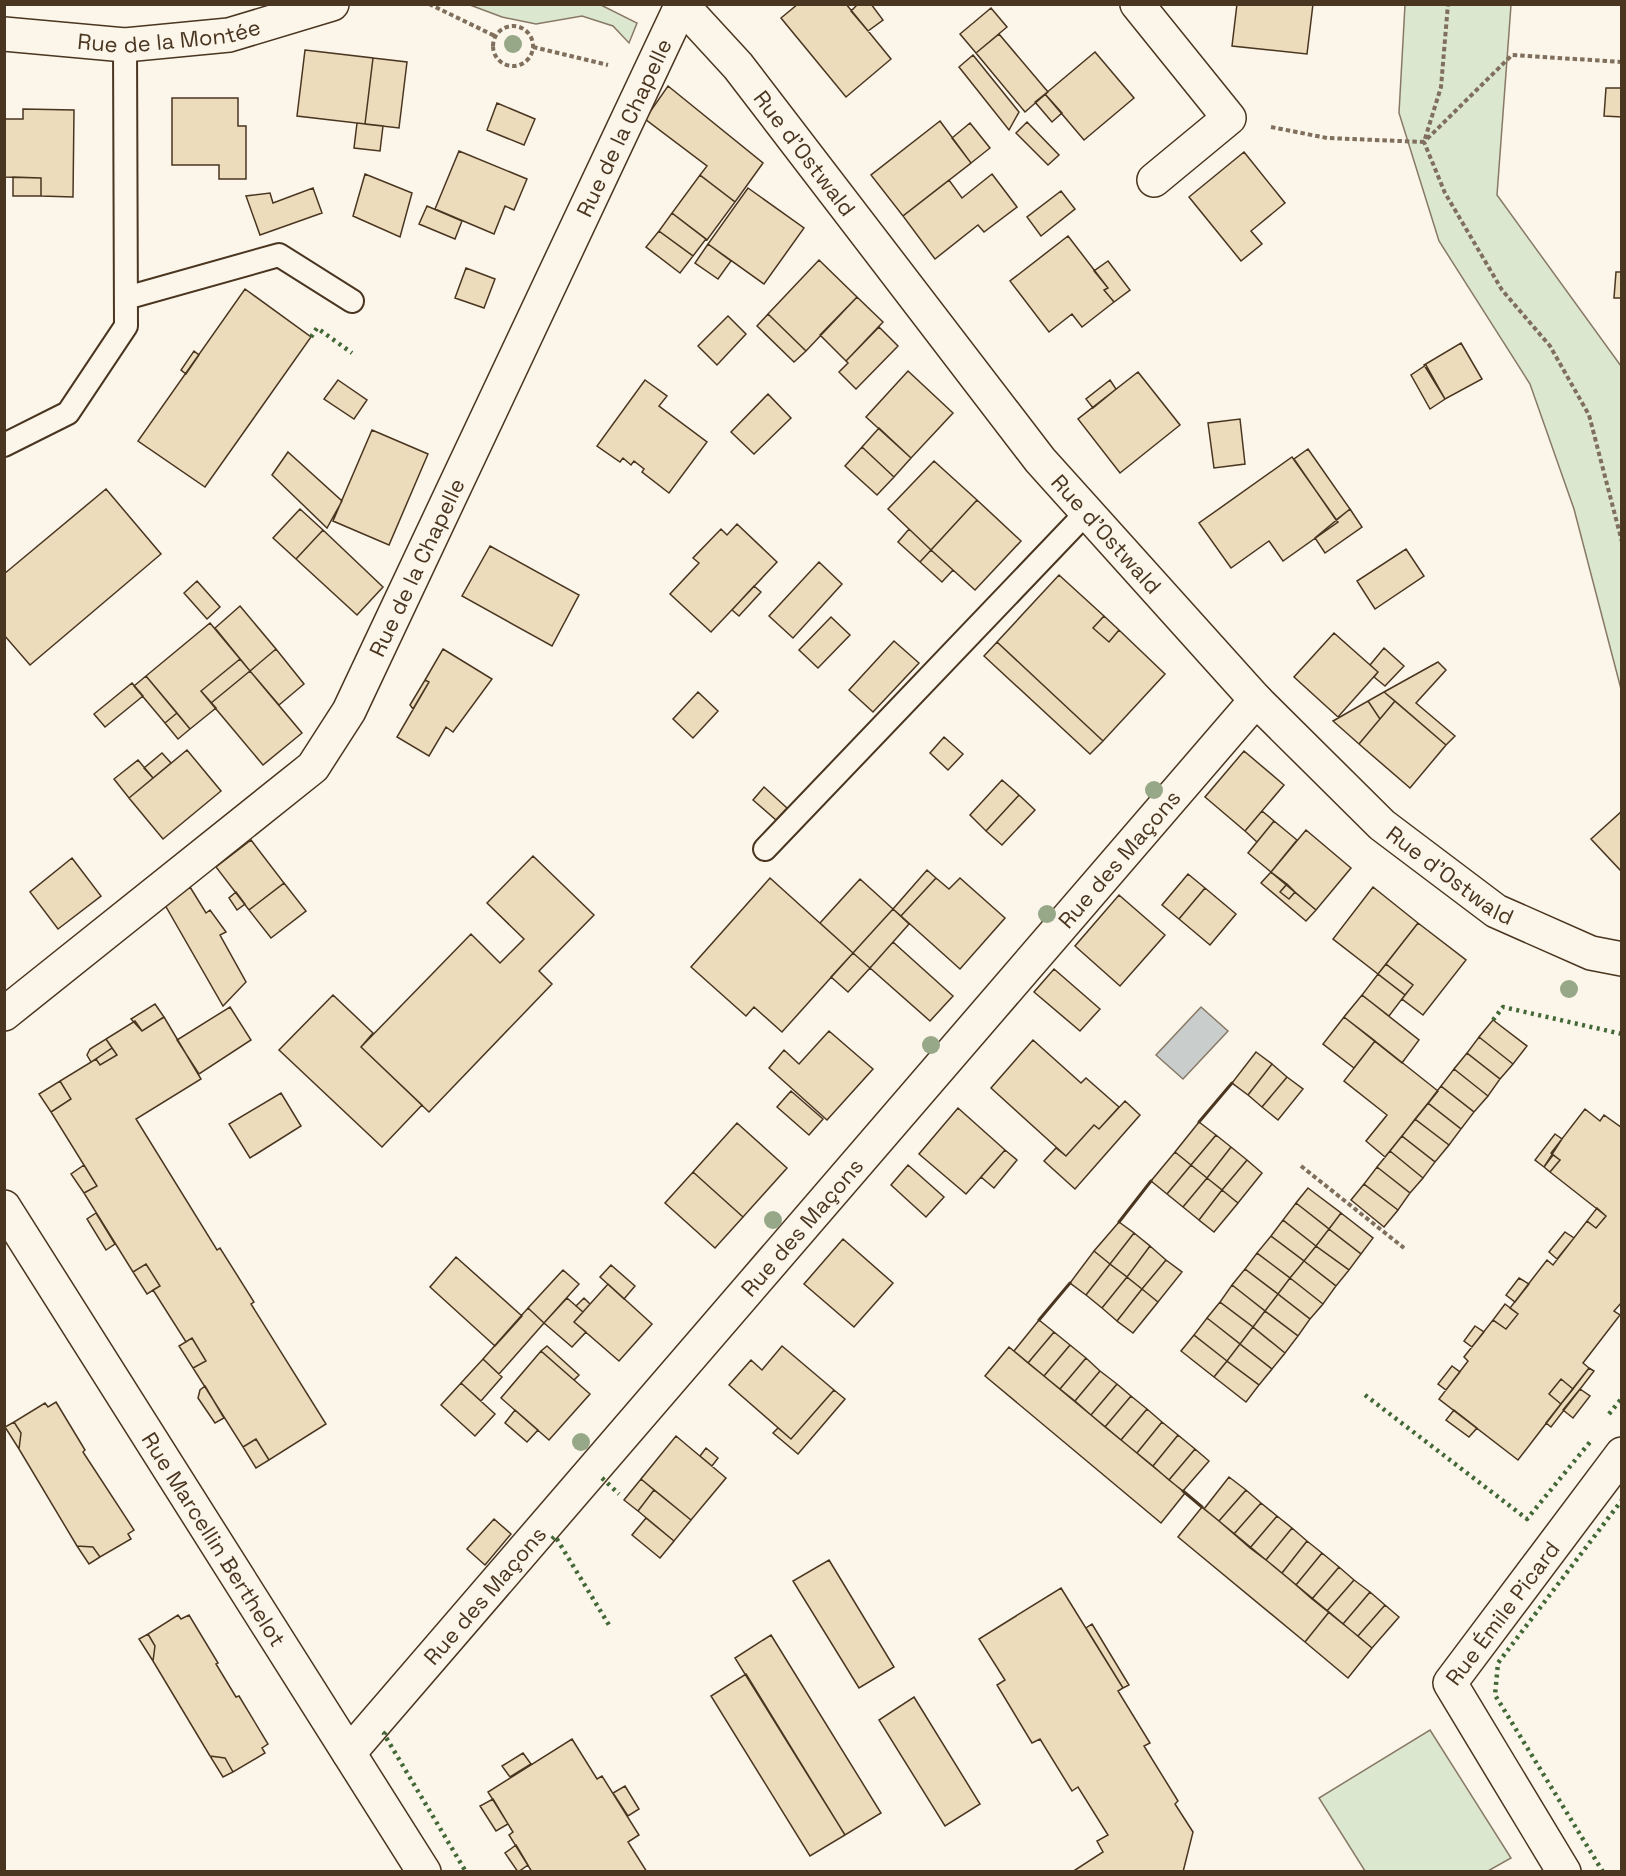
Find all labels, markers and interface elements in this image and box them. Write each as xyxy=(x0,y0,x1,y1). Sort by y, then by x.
street label: Rue de la Montée xyxy=(76,12,264,59)
street label: Rue de la Chapelle xyxy=(570,34,678,221)
street label: Rue d'Ostwald xyxy=(748,85,862,222)
street label: Rue d'Ostwald xyxy=(1045,468,1168,599)
street label: Rue de la Chapelle xyxy=(363,474,471,661)
street label: Rue des Maçons xyxy=(1052,784,1186,934)
street label: Rue d'Ostwald xyxy=(1381,819,1518,931)
street label: Rue des Maçons xyxy=(735,1152,869,1302)
street label: Rue Marcellin Berthelot xyxy=(136,1427,292,1652)
street label: Rue des Maçons xyxy=(417,1520,552,1670)
street label: Rue Émile Picard xyxy=(1439,1536,1566,1691)

